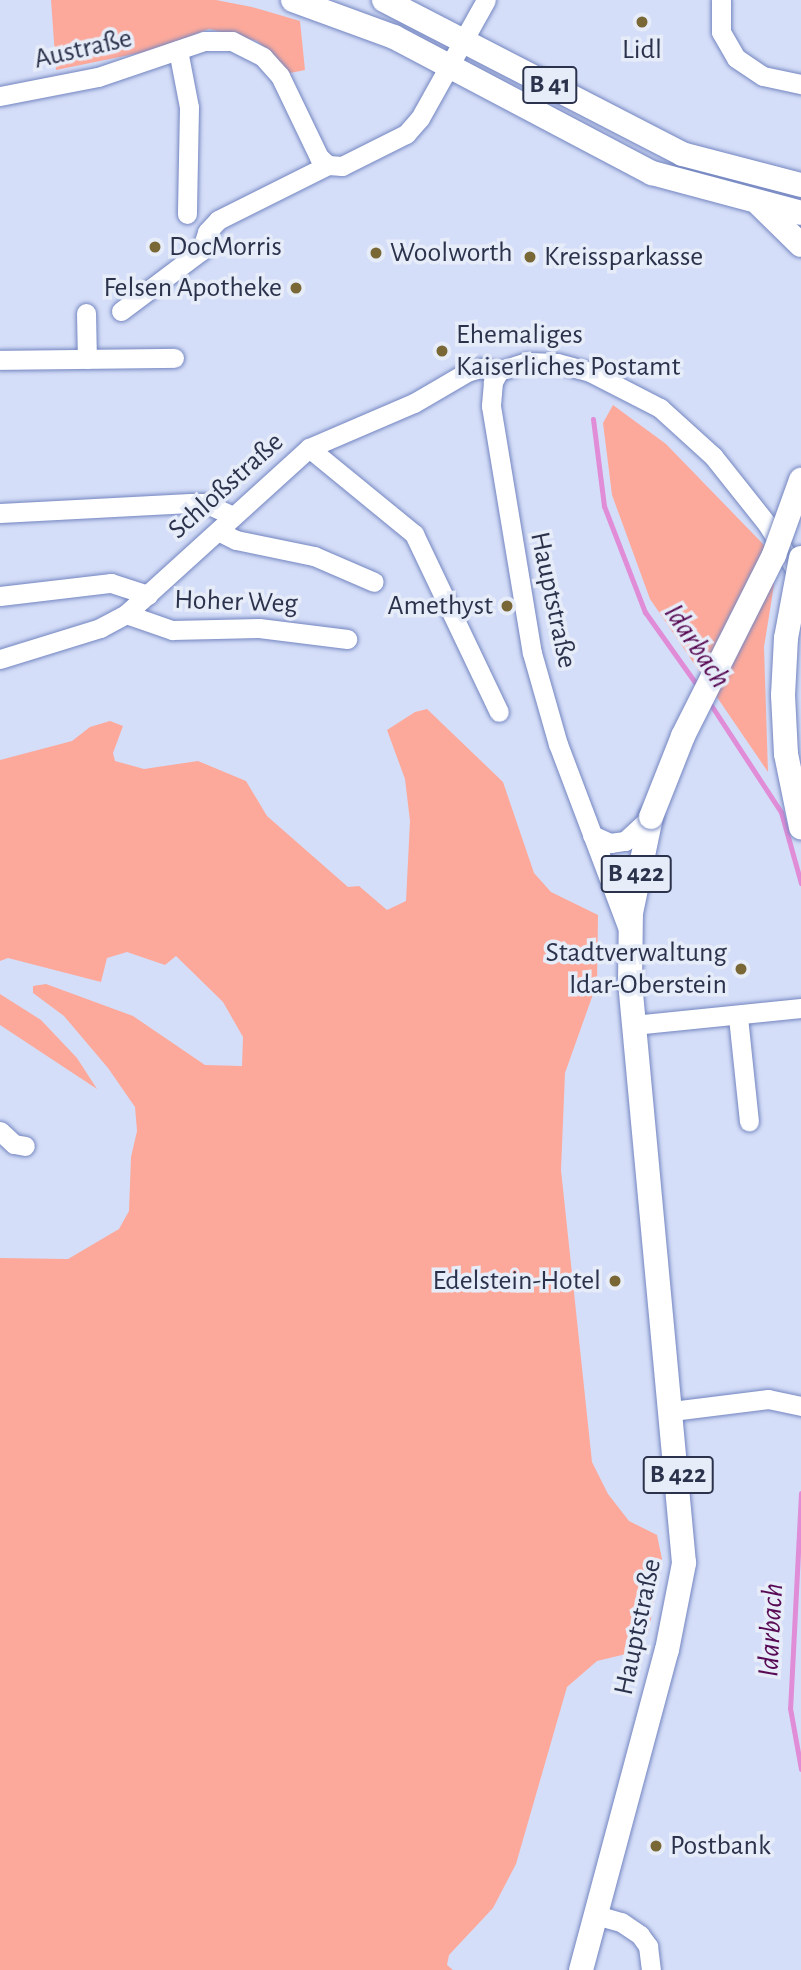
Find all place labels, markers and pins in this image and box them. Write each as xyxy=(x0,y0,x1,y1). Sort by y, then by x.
marker: Lidl xyxy=(634,14,650,30)
place label: Lidl xyxy=(622,33,662,67)
place label: DocMorris xyxy=(169,230,282,264)
place label: Woolworth xyxy=(390,236,513,270)
marker: DocMorris xyxy=(147,239,163,255)
place label: Kreissparkasse xyxy=(544,240,703,274)
marker: Woolworth xyxy=(368,245,384,261)
marker: Kreissparkasse xyxy=(522,249,538,265)
place label: Felsen Apotheke xyxy=(103,271,282,305)
marker: Felsen Apotheke xyxy=(288,280,304,296)
place label: Ehemaliges Kaiserliches Postamt xyxy=(456,318,680,384)
marker: Ehemaliges Kaiserliches Postamt xyxy=(434,343,450,359)
place label: Amethyst xyxy=(388,589,493,623)
marker: Amethyst xyxy=(499,598,515,614)
place label: Stadtverwaltung Idar-Oberstein xyxy=(545,936,727,1002)
marker: Stadtverwaltung Idar-Oberstein xyxy=(733,961,749,977)
place label: Edelstein-Hotel xyxy=(432,1264,601,1298)
marker: Edelstein-Hotel xyxy=(607,1273,623,1289)
place label: Postbank xyxy=(670,1829,771,1863)
marker: Postbank xyxy=(648,1838,664,1854)

